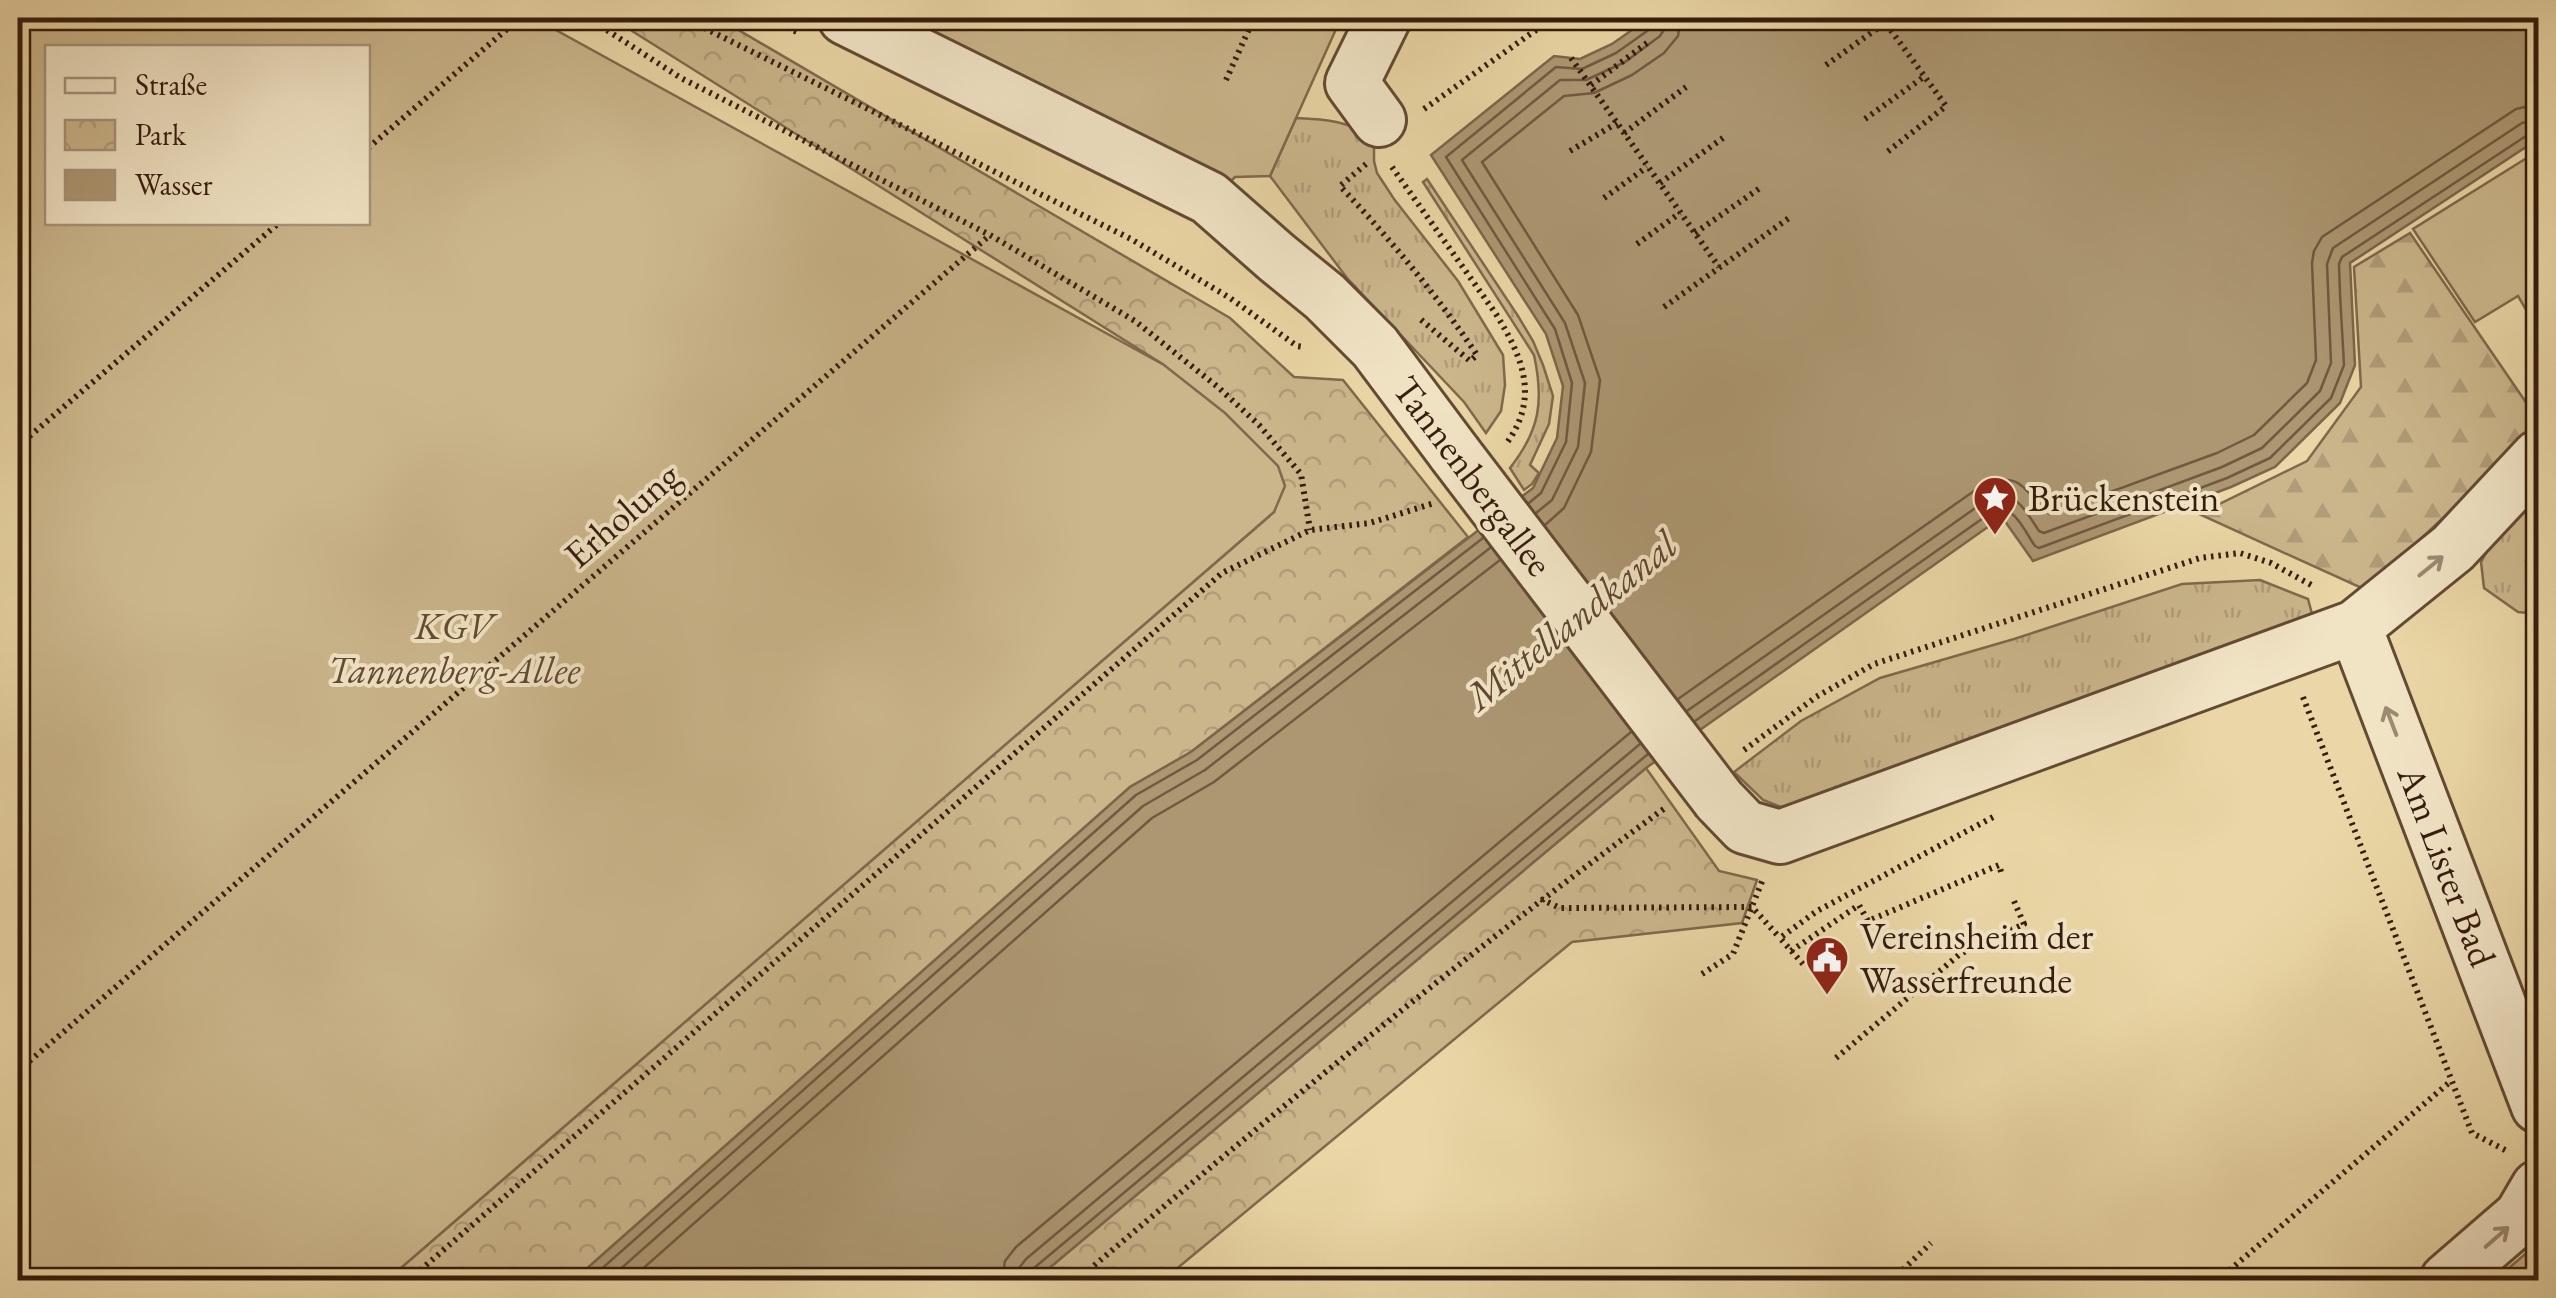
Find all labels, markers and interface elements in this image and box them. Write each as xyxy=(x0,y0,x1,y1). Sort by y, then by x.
legend xyxy=(45,45,370,225)
text: Straße xyxy=(135,65,207,104)
text: Park xyxy=(135,115,187,154)
text: Wasser xyxy=(135,165,213,204)
street label: Tannenbergallee xyxy=(1382,366,1565,585)
street label: Erholung xyxy=(554,451,690,578)
place label: Brückenstein xyxy=(2028,473,2220,522)
place icon: Brückenstein xyxy=(1972,475,2018,536)
water label: Mittellandkanal xyxy=(1453,518,1689,723)
one-way arrow xyxy=(2417,555,2443,577)
park label: KGV Tannenberg-Allee xyxy=(328,601,581,694)
one-way arrow xyxy=(2380,706,2398,736)
street label: Am Lister Bad xyxy=(2386,758,2508,974)
place label: Vereinsheim der Wasserfreunde xyxy=(1860,911,2094,1004)
public building icon: Vereinsheim der Wasserfreunde xyxy=(1804,935,1850,996)
one-way arrow xyxy=(2483,1227,2509,1249)

